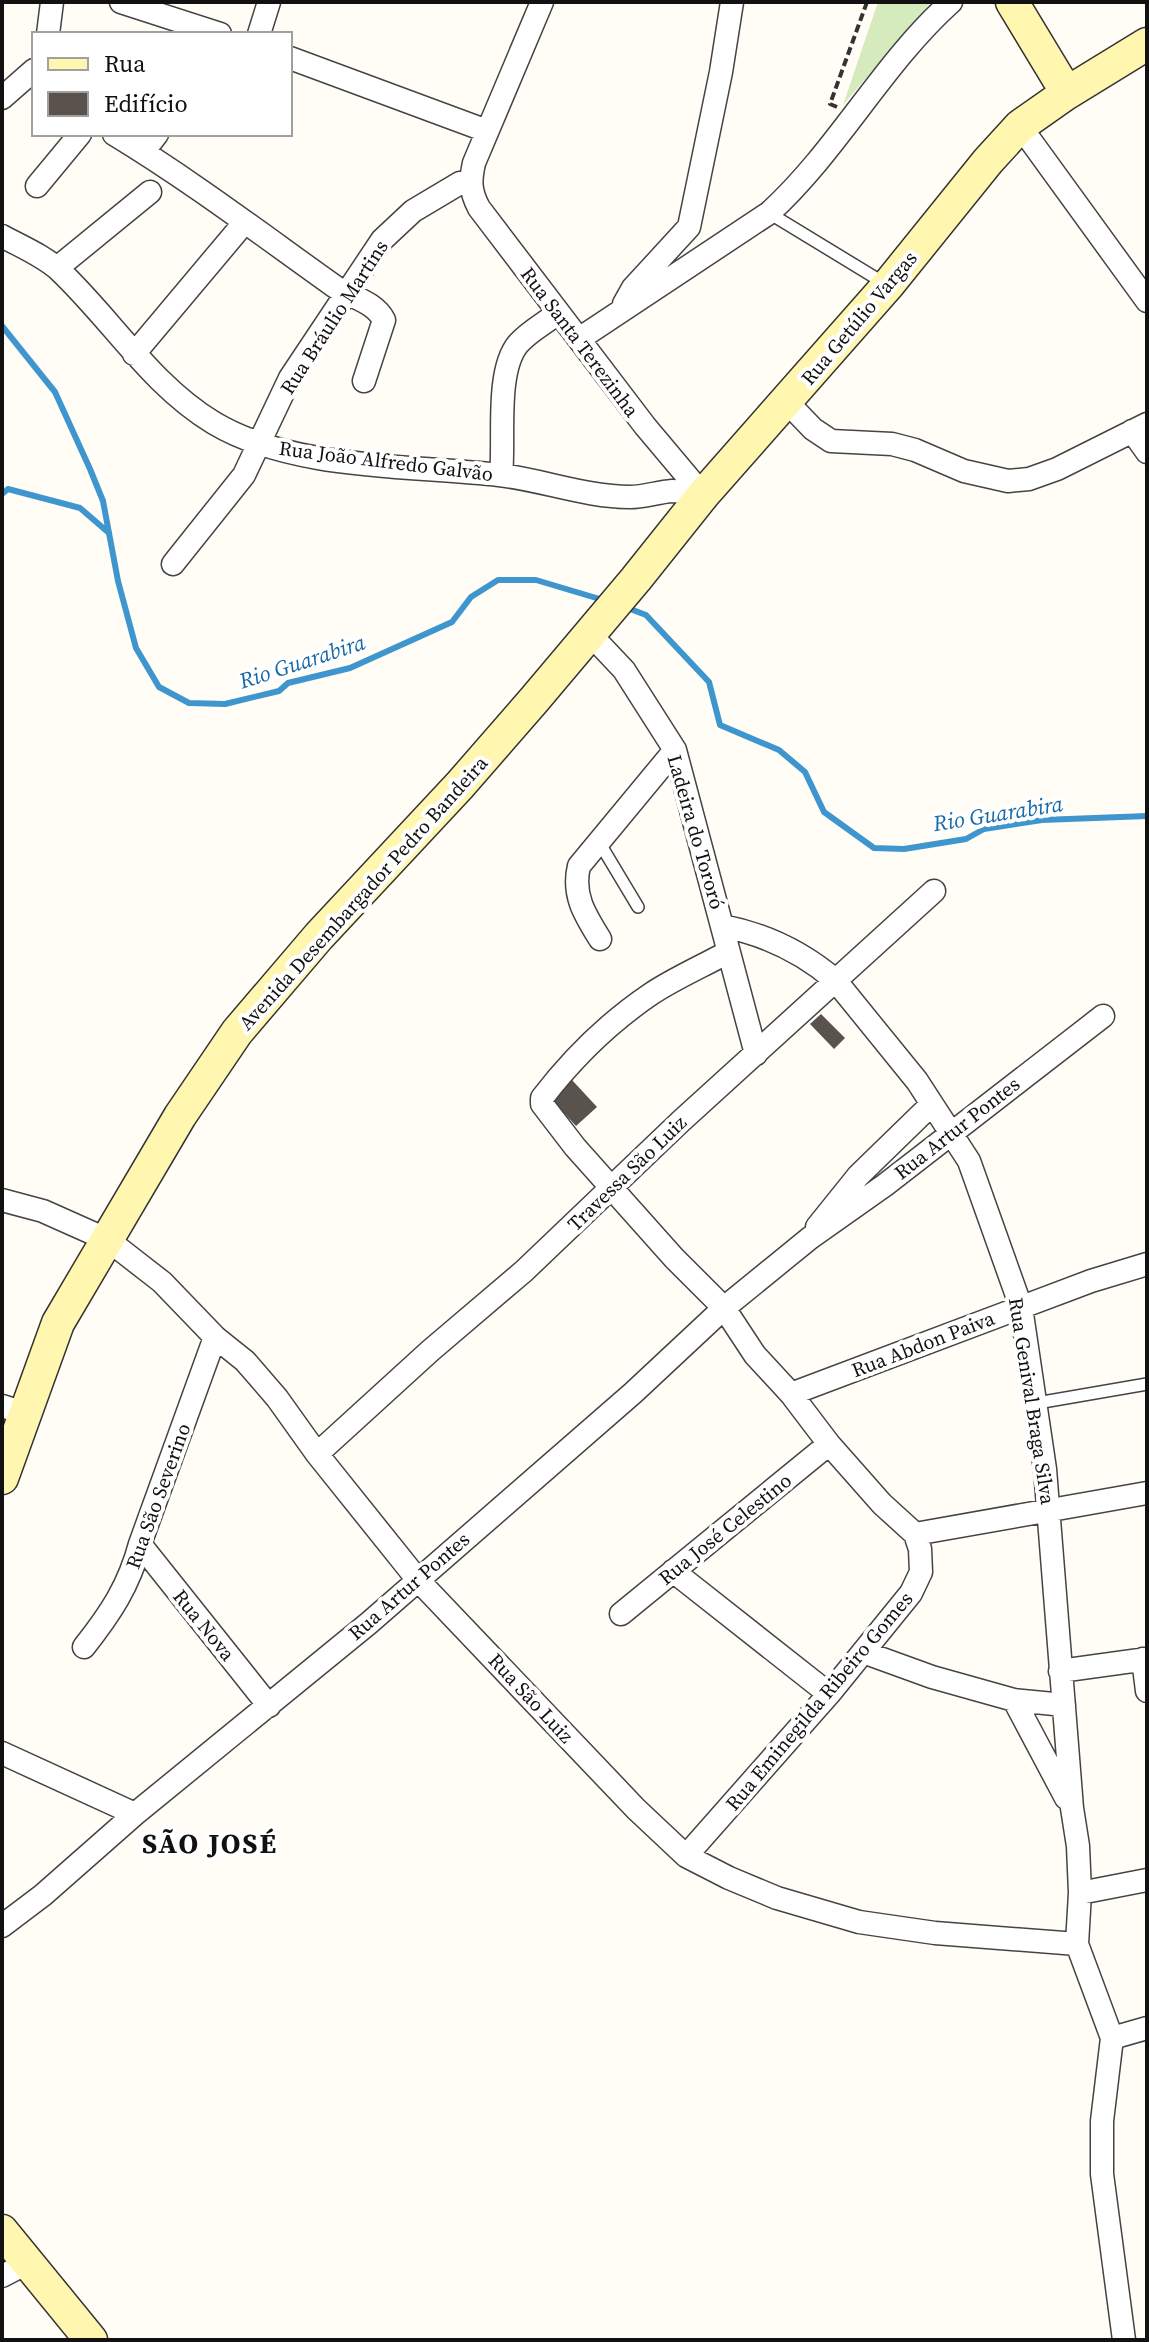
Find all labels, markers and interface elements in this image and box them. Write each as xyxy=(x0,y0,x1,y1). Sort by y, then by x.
legend xyxy=(32,32,292,136)
text: Rua xyxy=(104,47,146,80)
text: Edifício xyxy=(104,87,188,120)
street label: Rua Bráulio Martins xyxy=(273,234,395,400)
street label: Rua Getúlio Vargas xyxy=(795,245,923,391)
street label: Rua Santa Terezinha xyxy=(514,261,646,423)
street label: Rua João Alfredo Galvão xyxy=(277,434,495,488)
water label: Rio Guarabira xyxy=(234,626,369,696)
street label: Avenida Desembargador Pedro Bandeira xyxy=(232,749,495,1036)
street label: Ladeira do Tororó xyxy=(661,752,731,912)
water label: Rio Guarabira xyxy=(930,788,1066,838)
street label: Rua Artur Pontes xyxy=(888,1070,1026,1186)
street label: Travessa São Luiz xyxy=(561,1109,693,1237)
street label: Rua Genival Braga Silva xyxy=(1002,1296,1062,1507)
street label: Rua Abdon Paiva xyxy=(848,1304,999,1384)
street label: Rua São Severino xyxy=(119,1419,197,1573)
street label: Rua José Celestino xyxy=(652,1467,798,1591)
street label: Rua Artur Pontes xyxy=(342,1525,476,1647)
street label: Rua Nova xyxy=(166,1583,242,1667)
street label: Rua Eminegilda Ribeiro Gomes xyxy=(719,1586,919,1816)
street label: Rua São Luiz xyxy=(482,1647,580,1749)
district label: SÃO JOSÉ xyxy=(142,1824,278,1862)

